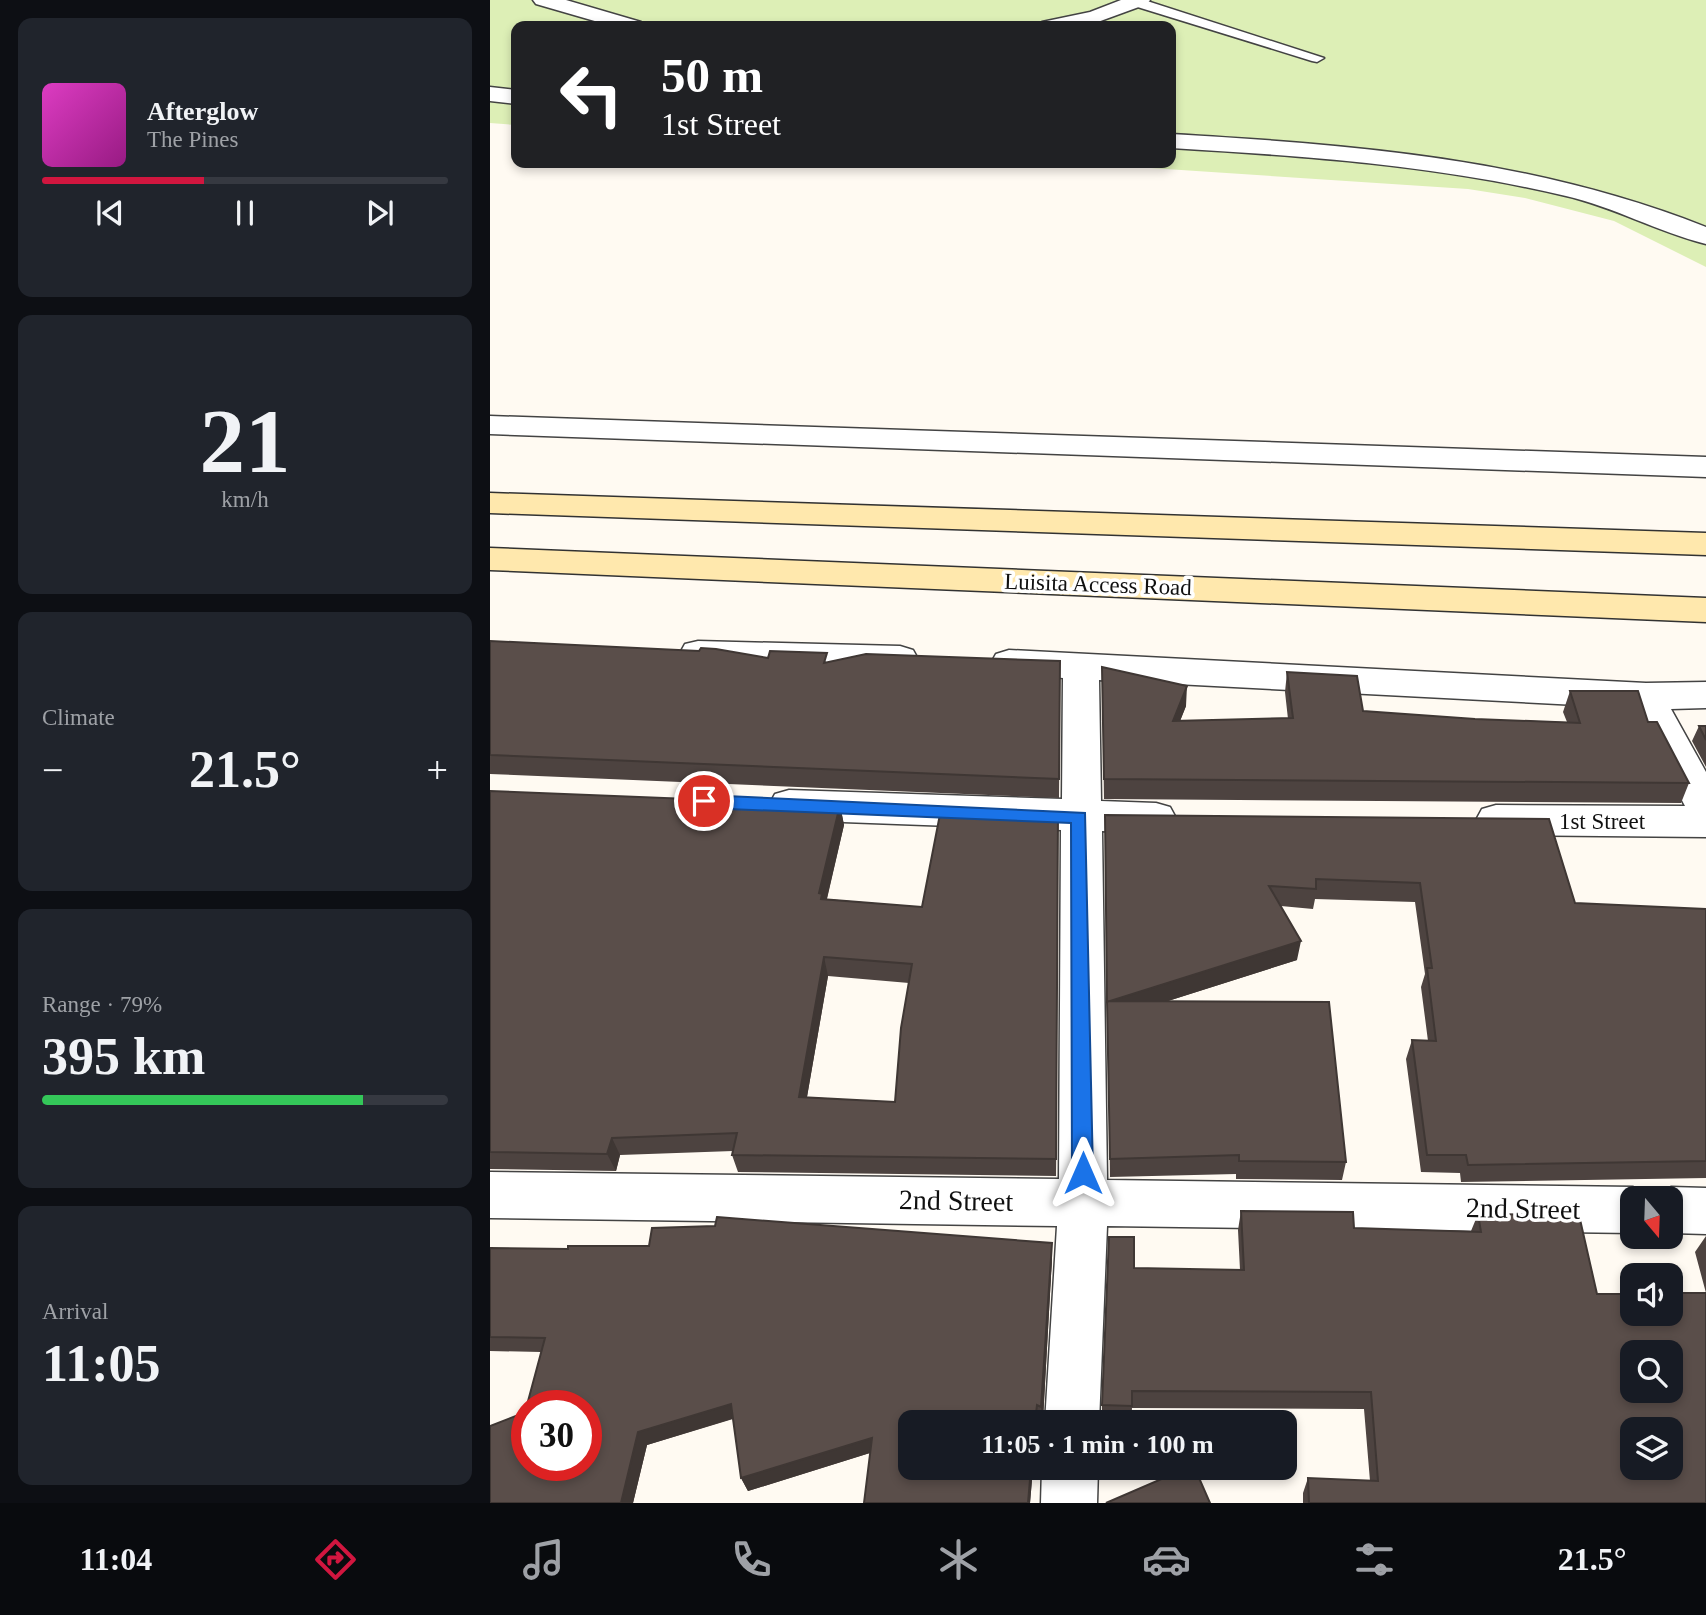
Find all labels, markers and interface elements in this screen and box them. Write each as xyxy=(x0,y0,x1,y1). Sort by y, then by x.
text: 50 m xyxy=(661,48,763,103)
icon: left xyxy=(546,49,637,140)
text: Afterglow xyxy=(147,97,258,126)
text: 1st Street xyxy=(661,106,781,142)
text: The Pines xyxy=(147,127,238,152)
icon: previous xyxy=(91,194,129,232)
icon: pause xyxy=(226,194,264,232)
icon: next xyxy=(361,194,399,232)
text: 21 xyxy=(200,391,291,492)
text: km/h xyxy=(221,487,269,512)
street label: Luisita Access Road xyxy=(1004,569,1193,600)
text: Climate xyxy=(42,705,115,730)
text: 21.5° xyxy=(189,741,301,798)
text: − xyxy=(42,749,63,791)
text: + xyxy=(427,749,448,791)
pin xyxy=(674,771,734,831)
icon: arrive xyxy=(685,782,723,820)
street label: 1st Street xyxy=(1559,809,1646,834)
text: Range · 79% xyxy=(42,992,162,1017)
text: 395 km xyxy=(42,1028,205,1085)
position arrow xyxy=(1046,1136,1120,1210)
street label: 2nd Street xyxy=(899,1184,1014,1217)
north arrow xyxy=(1620,1186,1684,1250)
map controls xyxy=(1620,1186,1683,1480)
street label: 2nd Street xyxy=(1466,1192,1581,1225)
button: sound xyxy=(1620,1263,1683,1326)
text: Arrival xyxy=(42,1299,108,1324)
text: 11:05 xyxy=(42,1335,160,1392)
button: search xyxy=(1620,1340,1683,1403)
speed limit sign: 30 xyxy=(511,1390,602,1481)
button: layers xyxy=(1620,1417,1683,1480)
text: 11:05 · 1 min · 100 m xyxy=(981,1430,1214,1459)
icon: directions xyxy=(311,1535,360,1584)
icon: music xyxy=(519,1535,568,1584)
icon: phone xyxy=(727,1535,776,1584)
icon: climate xyxy=(934,1535,983,1584)
icon: car xyxy=(1142,1535,1191,1584)
icon: filters xyxy=(1350,1535,1399,1584)
text: 11:04 xyxy=(79,1541,152,1577)
text: 21.5° xyxy=(1558,1541,1627,1577)

